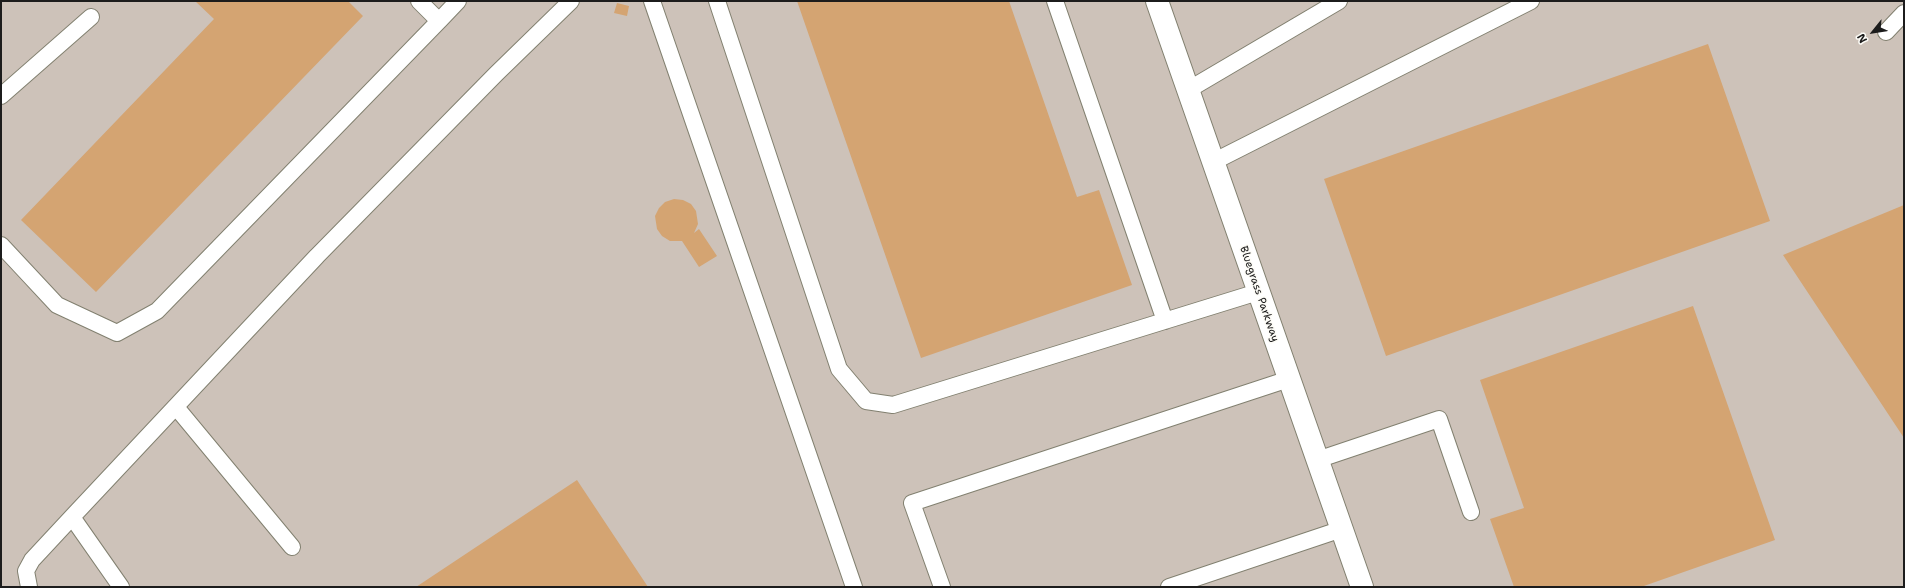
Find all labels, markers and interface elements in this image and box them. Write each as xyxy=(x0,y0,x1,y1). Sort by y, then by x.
north arrow xyxy=(1853,12,1893,52)
text: N xyxy=(1853,31,1871,46)
street label: Bluegrass Parkway xyxy=(1236,244,1282,344)

